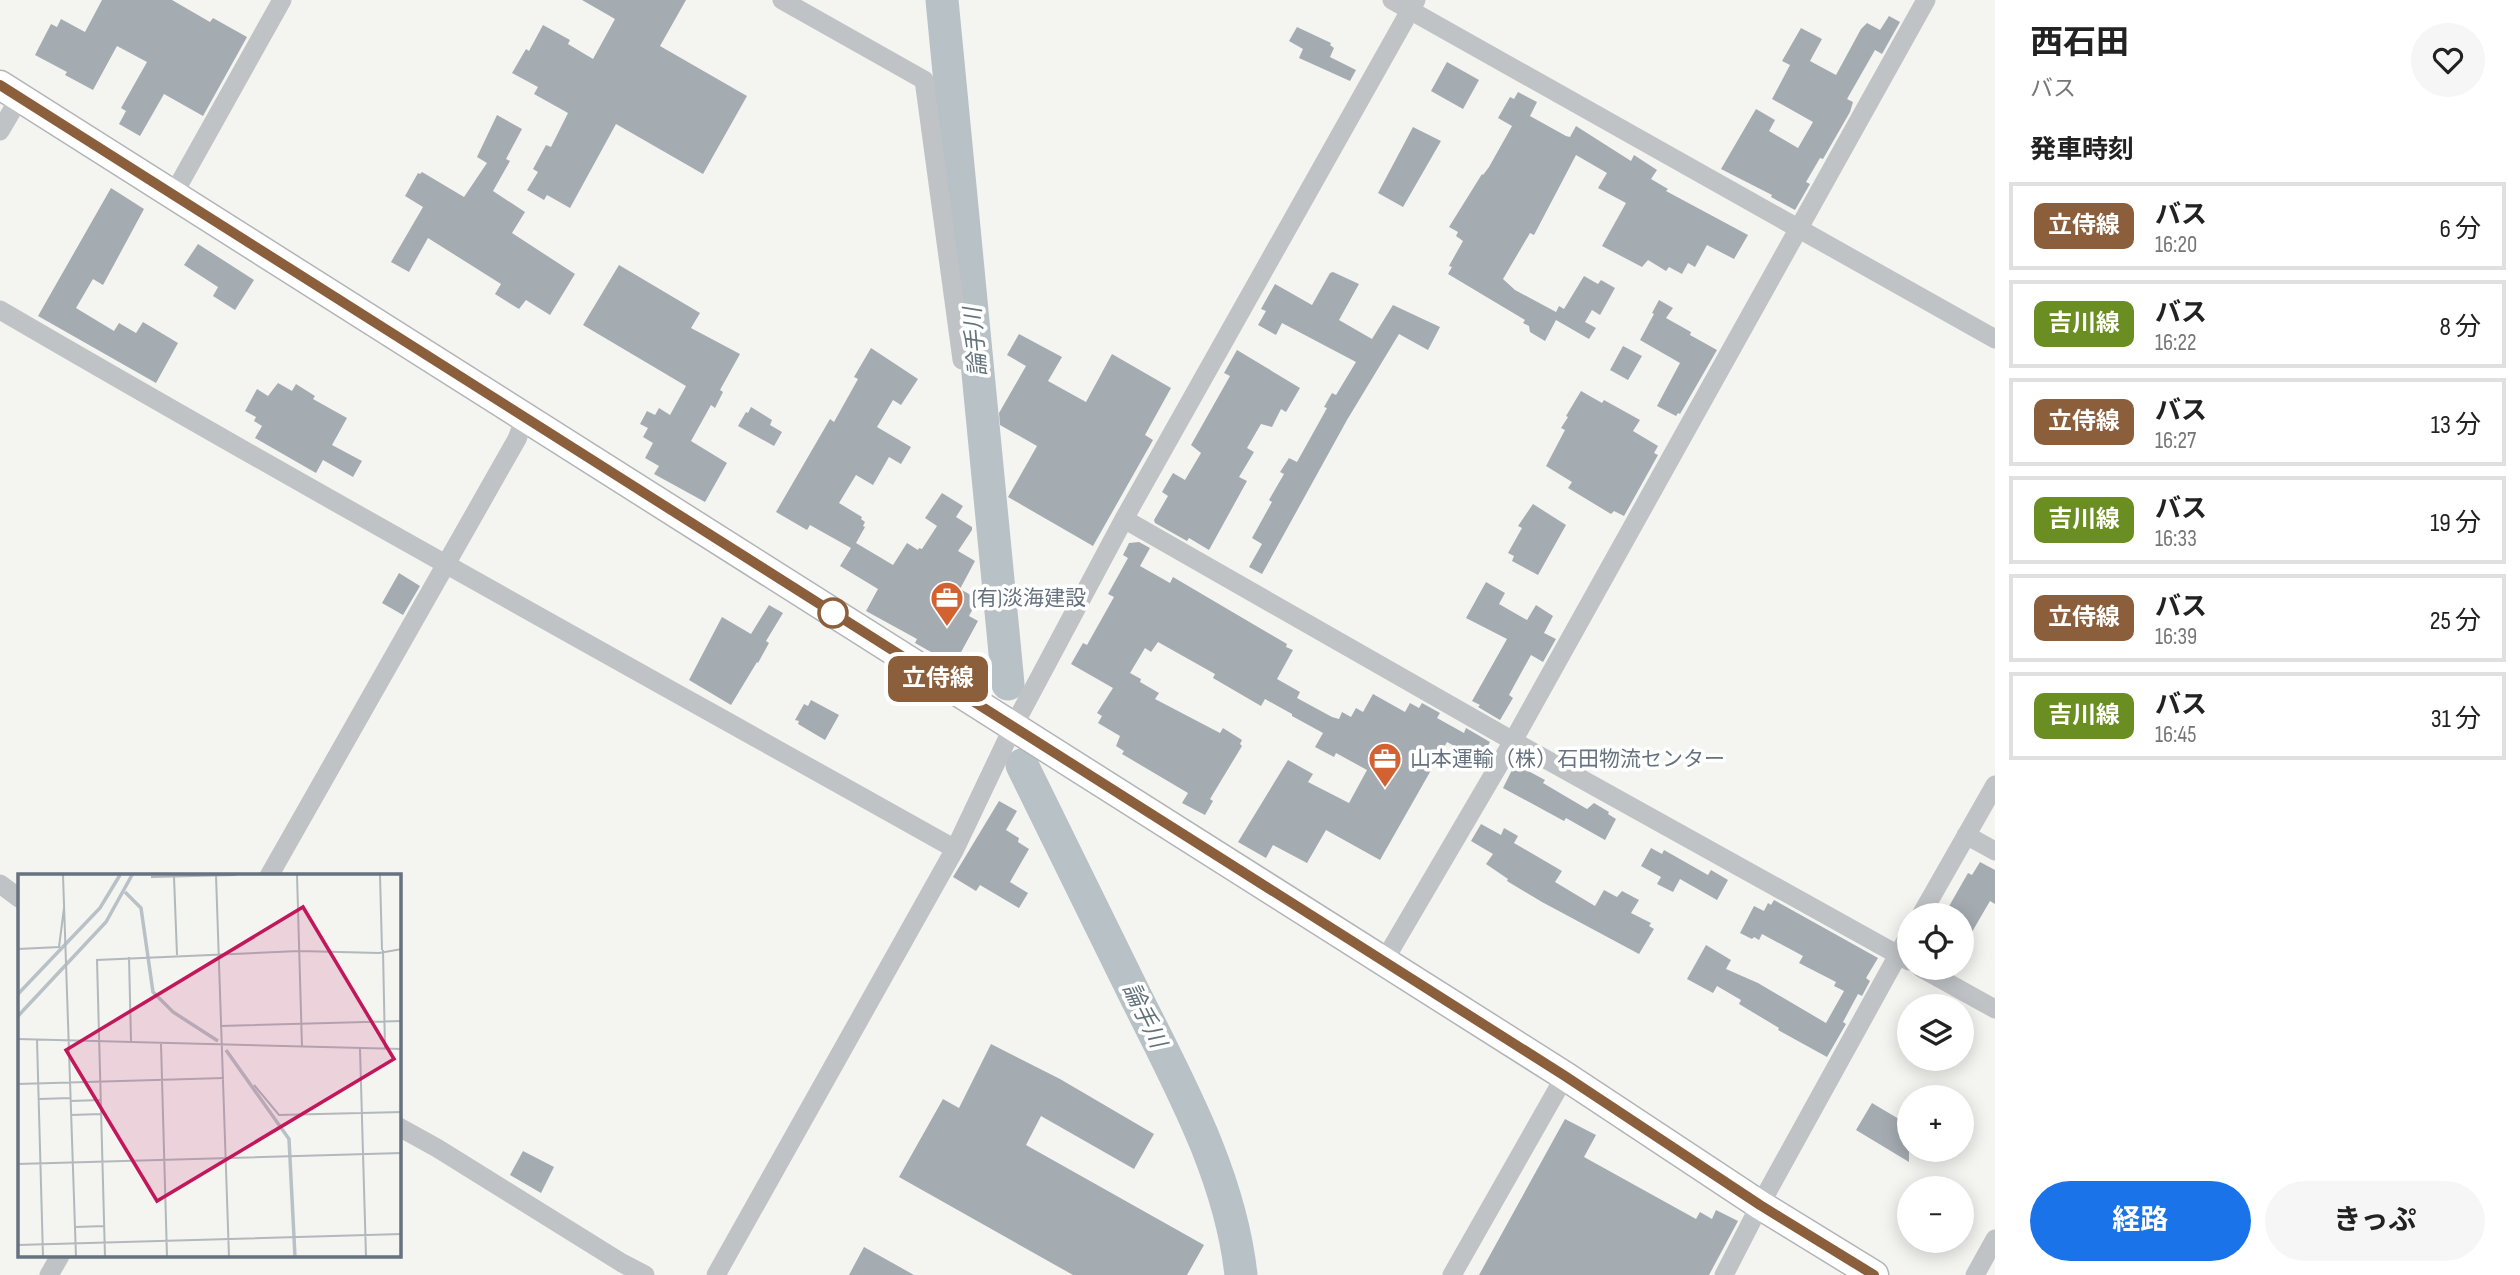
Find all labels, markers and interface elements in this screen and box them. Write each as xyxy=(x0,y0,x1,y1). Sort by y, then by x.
text: 西石田 xyxy=(2030,23,2129,63)
button: heart xyxy=(2411,23,2485,97)
text: バス xyxy=(2030,75,2076,103)
text: 発車時刻 xyxy=(2030,135,2134,166)
text: バス xyxy=(2155,200,2207,231)
text: 立侍線 xyxy=(2048,211,2120,240)
text: 6 分 xyxy=(2439,214,2481,245)
text: 16:20 xyxy=(2155,231,2197,259)
text: バス xyxy=(2155,298,2207,329)
water label: 論手川 xyxy=(959,303,993,378)
text: 吉川線 xyxy=(2048,309,2120,338)
text: 8 分 xyxy=(2439,312,2481,343)
text: 16:22 xyxy=(2155,329,2196,357)
text: バス xyxy=(2155,396,2207,427)
text: 立侍線 xyxy=(2048,407,2120,436)
text: 13 分 xyxy=(2431,410,2481,441)
text: 16:27 xyxy=(2155,427,2196,455)
text: バス xyxy=(2155,494,2207,525)
text: 吉川線 xyxy=(2048,505,2120,534)
text: 19 分 xyxy=(2430,508,2481,539)
text: 16:33 xyxy=(2155,525,2197,553)
office icon: (有)淡海建設 xyxy=(928,579,966,628)
place label: (有)淡海建設 xyxy=(972,586,1086,611)
text: バス xyxy=(2155,592,2207,623)
unlabelled marker xyxy=(818,598,848,628)
text: 立侍線 xyxy=(2048,603,2120,632)
text: 25 分 xyxy=(2430,606,2481,637)
text: 16:39 xyxy=(2155,623,2197,651)
line badge: 立侍線 xyxy=(898,656,978,702)
text: 立侍線 xyxy=(902,664,974,693)
text: バス xyxy=(2155,690,2207,721)
text: 吉川線 xyxy=(2048,701,2120,730)
text: 31 分 xyxy=(2431,704,2481,735)
text: 16:45 xyxy=(2155,721,2196,749)
office icon: 山本運輸（株）石田物流センター xyxy=(1366,740,1404,789)
place label: 山本運輸（株）石田物流センター xyxy=(1410,747,1725,772)
inset map xyxy=(18,874,401,1258)
map controls xyxy=(1897,903,1974,1253)
button: locate xyxy=(1897,903,1974,980)
water label: 論手川 xyxy=(1116,978,1173,1055)
button: layers xyxy=(1897,994,1974,1071)
button: + xyxy=(1897,1085,1974,1162)
button: − xyxy=(1897,1176,1974,1253)
button: 経路 xyxy=(2030,1181,2251,1261)
button: きっぷ xyxy=(2265,1181,2485,1261)

